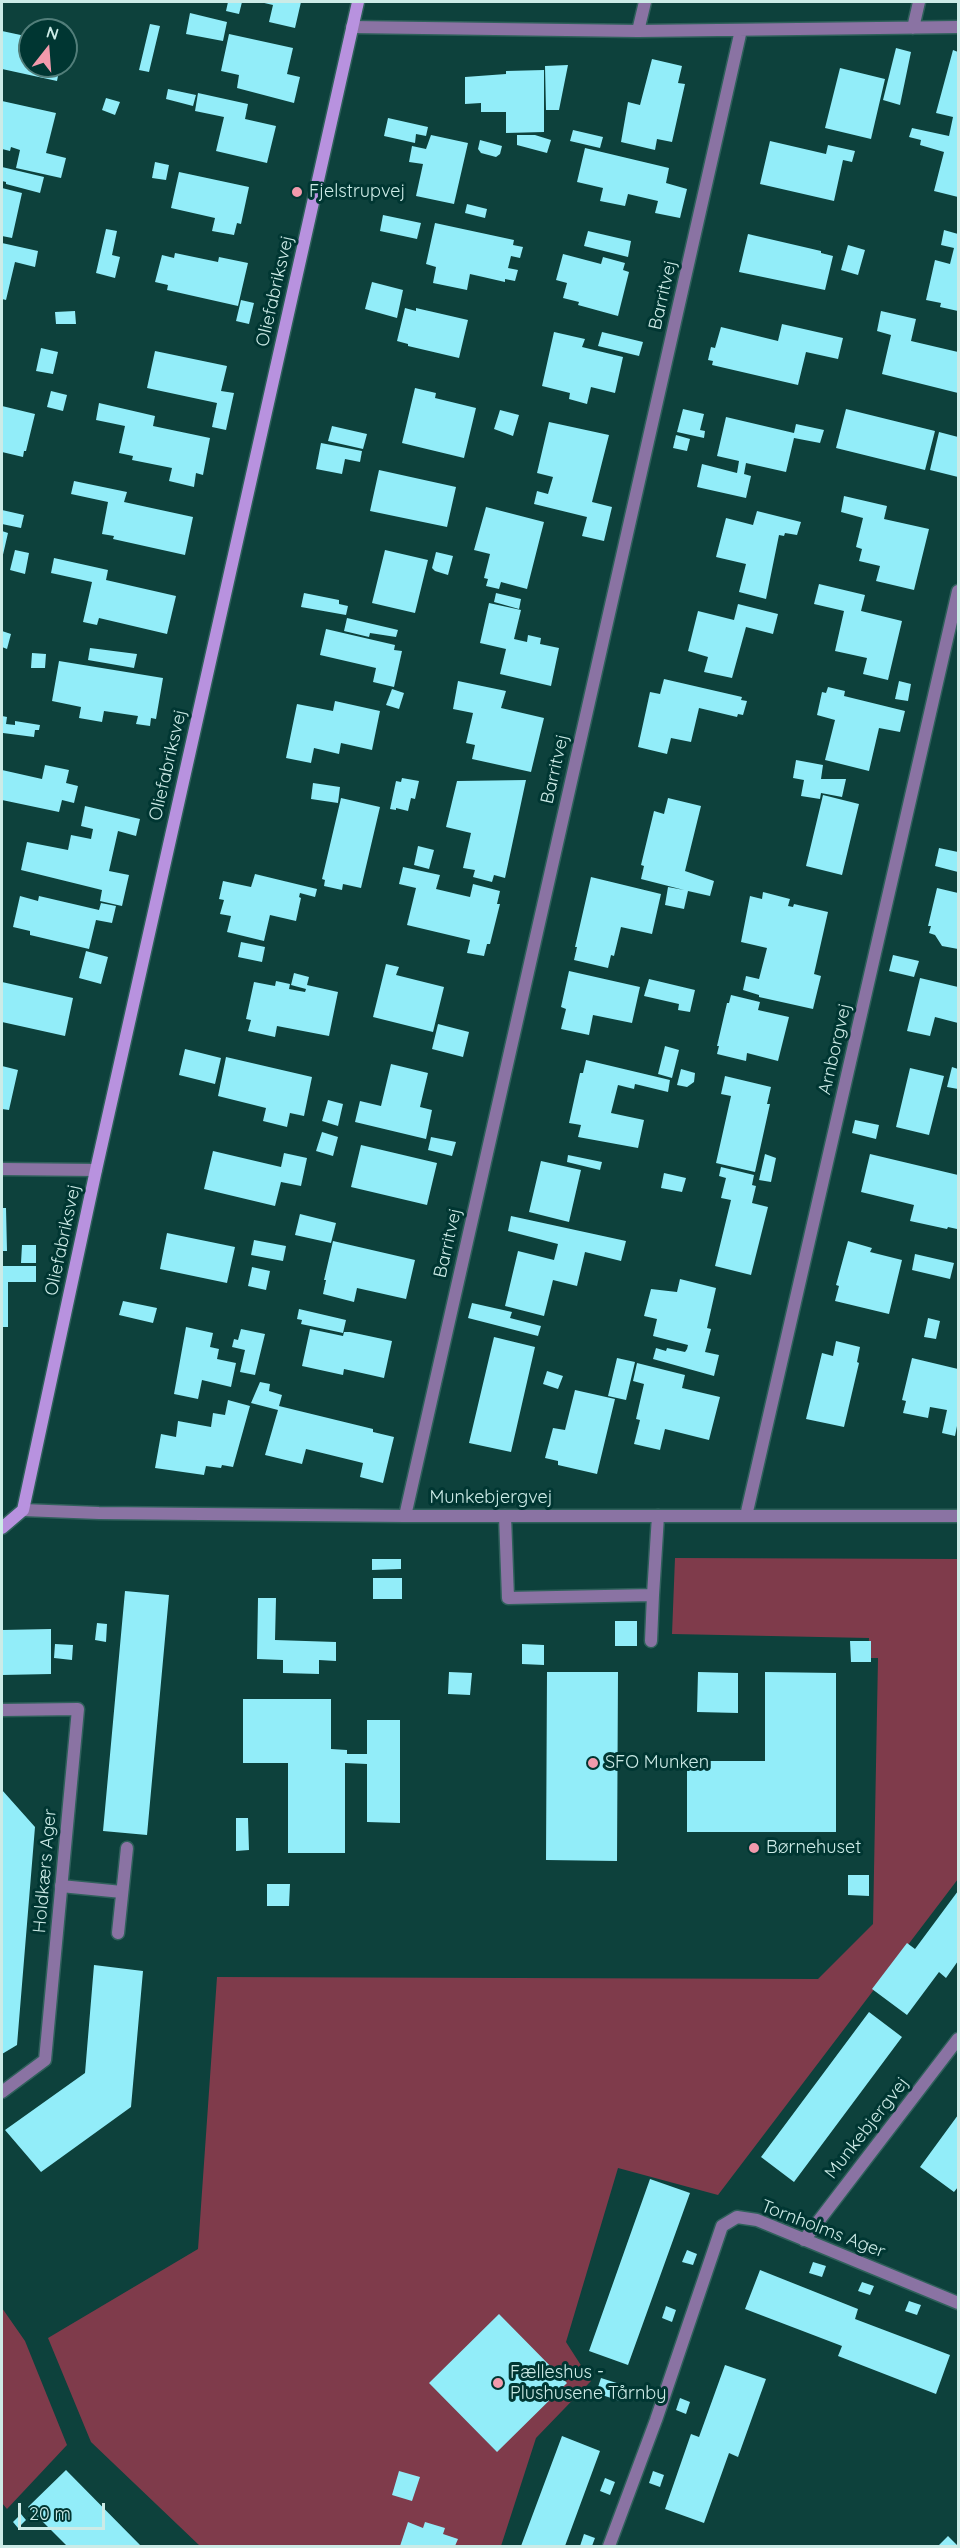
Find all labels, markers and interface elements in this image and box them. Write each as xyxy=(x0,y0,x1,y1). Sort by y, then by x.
north arrow xyxy=(18,18,78,78)
text: N xyxy=(44,21,61,44)
place label: Fjelstrupvej xyxy=(309,181,405,203)
marker: Fjelstrupvej xyxy=(290,185,304,199)
street label: Oliefabriksvej xyxy=(252,233,298,349)
street label: Barritvej xyxy=(645,258,681,332)
street label: Oliefabriksvej xyxy=(145,707,191,823)
street label: Barritvej xyxy=(537,732,573,806)
street label: Arnborgvej xyxy=(814,1001,856,1097)
street label: Oliefabriksvej xyxy=(41,1182,85,1298)
street label: Barritvej xyxy=(430,1206,466,1280)
street label: Munkebjergvej xyxy=(429,1487,553,1509)
place label: SFO Munken xyxy=(605,1752,709,1774)
marker: SFO Munken xyxy=(586,1756,600,1770)
street label: Holdkærs Ager xyxy=(29,1808,61,1934)
place label: Børnehuset xyxy=(766,1837,861,1859)
marker: Børnehuset xyxy=(747,1841,761,1855)
street label: Munkebjergvej xyxy=(821,2073,913,2183)
street label: Tornholms Ager xyxy=(758,2195,888,2263)
place label: Fælleshus - Plushusene Tårnby xyxy=(510,2362,666,2404)
marker: Fælleshus - Plushusene Tårnby xyxy=(491,2376,505,2390)
scale bar xyxy=(21,2491,108,2529)
text: 20 m xyxy=(29,2502,71,2525)

